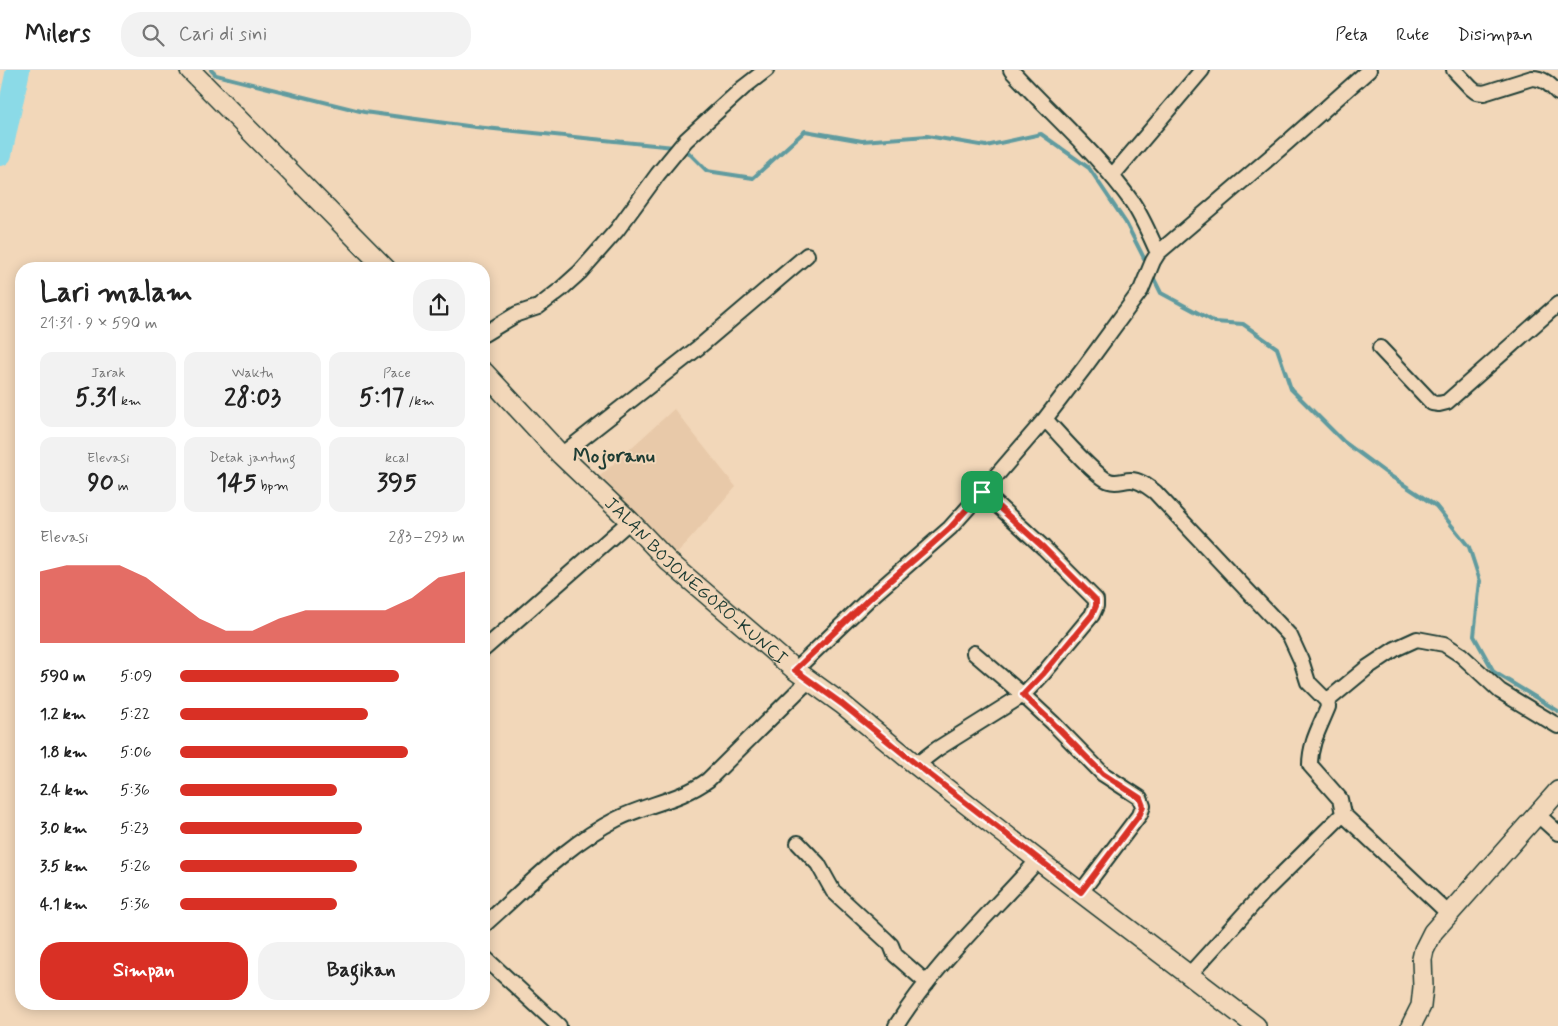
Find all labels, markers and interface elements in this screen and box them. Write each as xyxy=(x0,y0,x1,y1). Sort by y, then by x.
search box xyxy=(121,12,471,57)
text: Milers xyxy=(25,19,91,50)
icon: search xyxy=(139,21,167,49)
text: Cari di sini xyxy=(179,22,267,47)
text: Peta xyxy=(1335,23,1368,47)
text: Rute xyxy=(1396,23,1429,47)
text: Disimpan xyxy=(1457,23,1533,47)
text: Lari malam xyxy=(40,275,193,312)
button: share xyxy=(413,279,465,331)
text: 21:31 · 9 × 590 m xyxy=(40,313,158,334)
text: Jarak xyxy=(91,364,125,382)
text: Waktu xyxy=(232,364,273,382)
text: Pace xyxy=(383,364,411,382)
text: 5.31 xyxy=(75,382,117,415)
text: 28:03 xyxy=(224,382,281,415)
text: 5:17 xyxy=(359,382,404,415)
text: km xyxy=(117,392,141,410)
text: /km xyxy=(404,392,435,410)
district label: Mojoranu xyxy=(573,443,655,470)
text: Elevasi xyxy=(87,449,129,467)
text: Detak jantung xyxy=(209,449,296,467)
text: kcal xyxy=(385,449,409,467)
text: 90 xyxy=(87,467,114,500)
text: 145 xyxy=(216,467,257,500)
text: 395 xyxy=(377,467,417,500)
pin xyxy=(961,471,1003,513)
text: m xyxy=(114,477,129,495)
text: bpm xyxy=(257,477,289,495)
icon: arrive xyxy=(968,478,996,506)
street label: JALAN BOJONEGORO-KUNCI xyxy=(599,492,792,671)
text: Elevasi xyxy=(40,527,88,548)
text: 283–293 m xyxy=(389,527,465,548)
text: 590 m xyxy=(40,666,86,687)
text: 5:09 xyxy=(120,666,152,687)
text: 1.2 km xyxy=(40,704,86,725)
text: 5:22 xyxy=(120,704,150,725)
text: 1.8 km xyxy=(40,742,87,763)
text: 5:06 xyxy=(120,742,152,763)
text: 2.4 km xyxy=(40,780,88,801)
text: 5:36 xyxy=(120,780,150,801)
text: 3.0 km xyxy=(40,818,87,839)
text: 5:23 xyxy=(120,818,148,839)
text: 3.5 km xyxy=(40,856,88,877)
text: 5:26 xyxy=(120,856,151,877)
text: 4.1 km xyxy=(40,894,87,915)
text: 5:36 xyxy=(120,894,150,915)
button: Simpan xyxy=(40,942,248,1000)
button: Bagikan xyxy=(258,942,465,1000)

